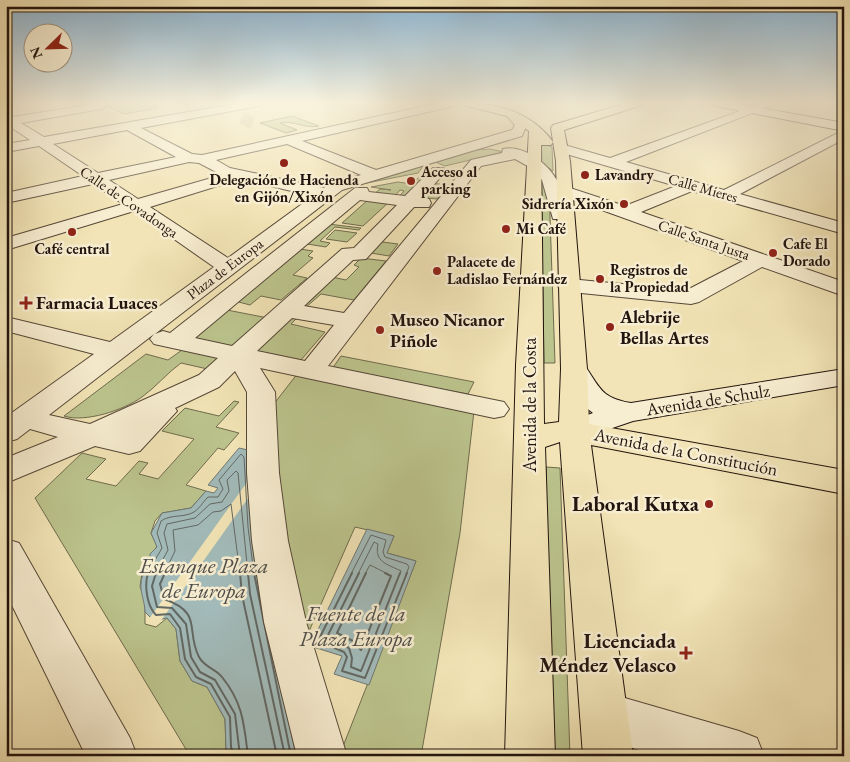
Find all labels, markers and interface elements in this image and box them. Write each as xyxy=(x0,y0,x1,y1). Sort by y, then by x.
north arrow xyxy=(22,22,72,72)
text: N xyxy=(25,44,47,62)
marker: Delegación de Hacienda en Gijón/Xixón xyxy=(278,157,290,169)
street label: Calle de Covadonga xyxy=(76,162,182,242)
place label: Acceso al parking xyxy=(420,162,478,198)
place label: Lavandry xyxy=(595,165,654,184)
marker: Lavandry xyxy=(579,169,591,181)
street label: Calle Mieres xyxy=(666,169,740,207)
place label: Delegación de Hacienda en Gijón/Xixón xyxy=(210,170,359,206)
marker: Acceso al parking xyxy=(405,175,417,187)
place label: Sidrería Xixón xyxy=(522,194,614,213)
marker: Sidrería Xixón xyxy=(618,198,630,210)
street label: Calle Santa Justa xyxy=(656,215,753,264)
place label: Mi Café xyxy=(516,219,566,238)
marker: Mi Café xyxy=(500,223,512,235)
marker: Café central xyxy=(66,226,78,238)
street label: Plaza de Europa xyxy=(183,234,267,304)
place label: Cafe El Dorado xyxy=(783,234,831,270)
place label: Café central xyxy=(34,239,110,258)
marker: Cafe El Dorado xyxy=(767,247,779,259)
place label: Palacete de Ladislao Fernández xyxy=(447,252,567,288)
place label: Registros de la Propiedad xyxy=(610,260,690,296)
marker: Palacete de Ladislao Fernández xyxy=(431,265,443,277)
marker: Registros de la Propiedad xyxy=(594,273,606,285)
place label: Farmacia Luaces xyxy=(36,291,158,314)
marker: Farmacia Luaces xyxy=(20,297,32,309)
place label: Alebrije Bellas Artes xyxy=(619,305,709,349)
place label: Museo Nicanor Piñole xyxy=(390,308,505,352)
marker: Alebrije Bellas Artes xyxy=(604,321,616,333)
marker: Museo Nicanor Piñole xyxy=(374,324,386,336)
street label: Avenida de la Costa xyxy=(518,337,541,473)
street label: Avenida de Schulz xyxy=(644,378,772,421)
street label: Avenida de la Constitución xyxy=(591,422,780,481)
place label: Laboral Kutxa xyxy=(572,490,700,517)
marker: Laboral Kutxa xyxy=(703,498,715,510)
water label: Estanque Plaza de Europa xyxy=(138,551,269,605)
water label: Fuente de la Plaza Europa xyxy=(299,599,413,653)
place label: Licenciada Méndez Velasco xyxy=(539,627,677,678)
marker: Licenciada Méndez Velasco xyxy=(680,647,692,659)

